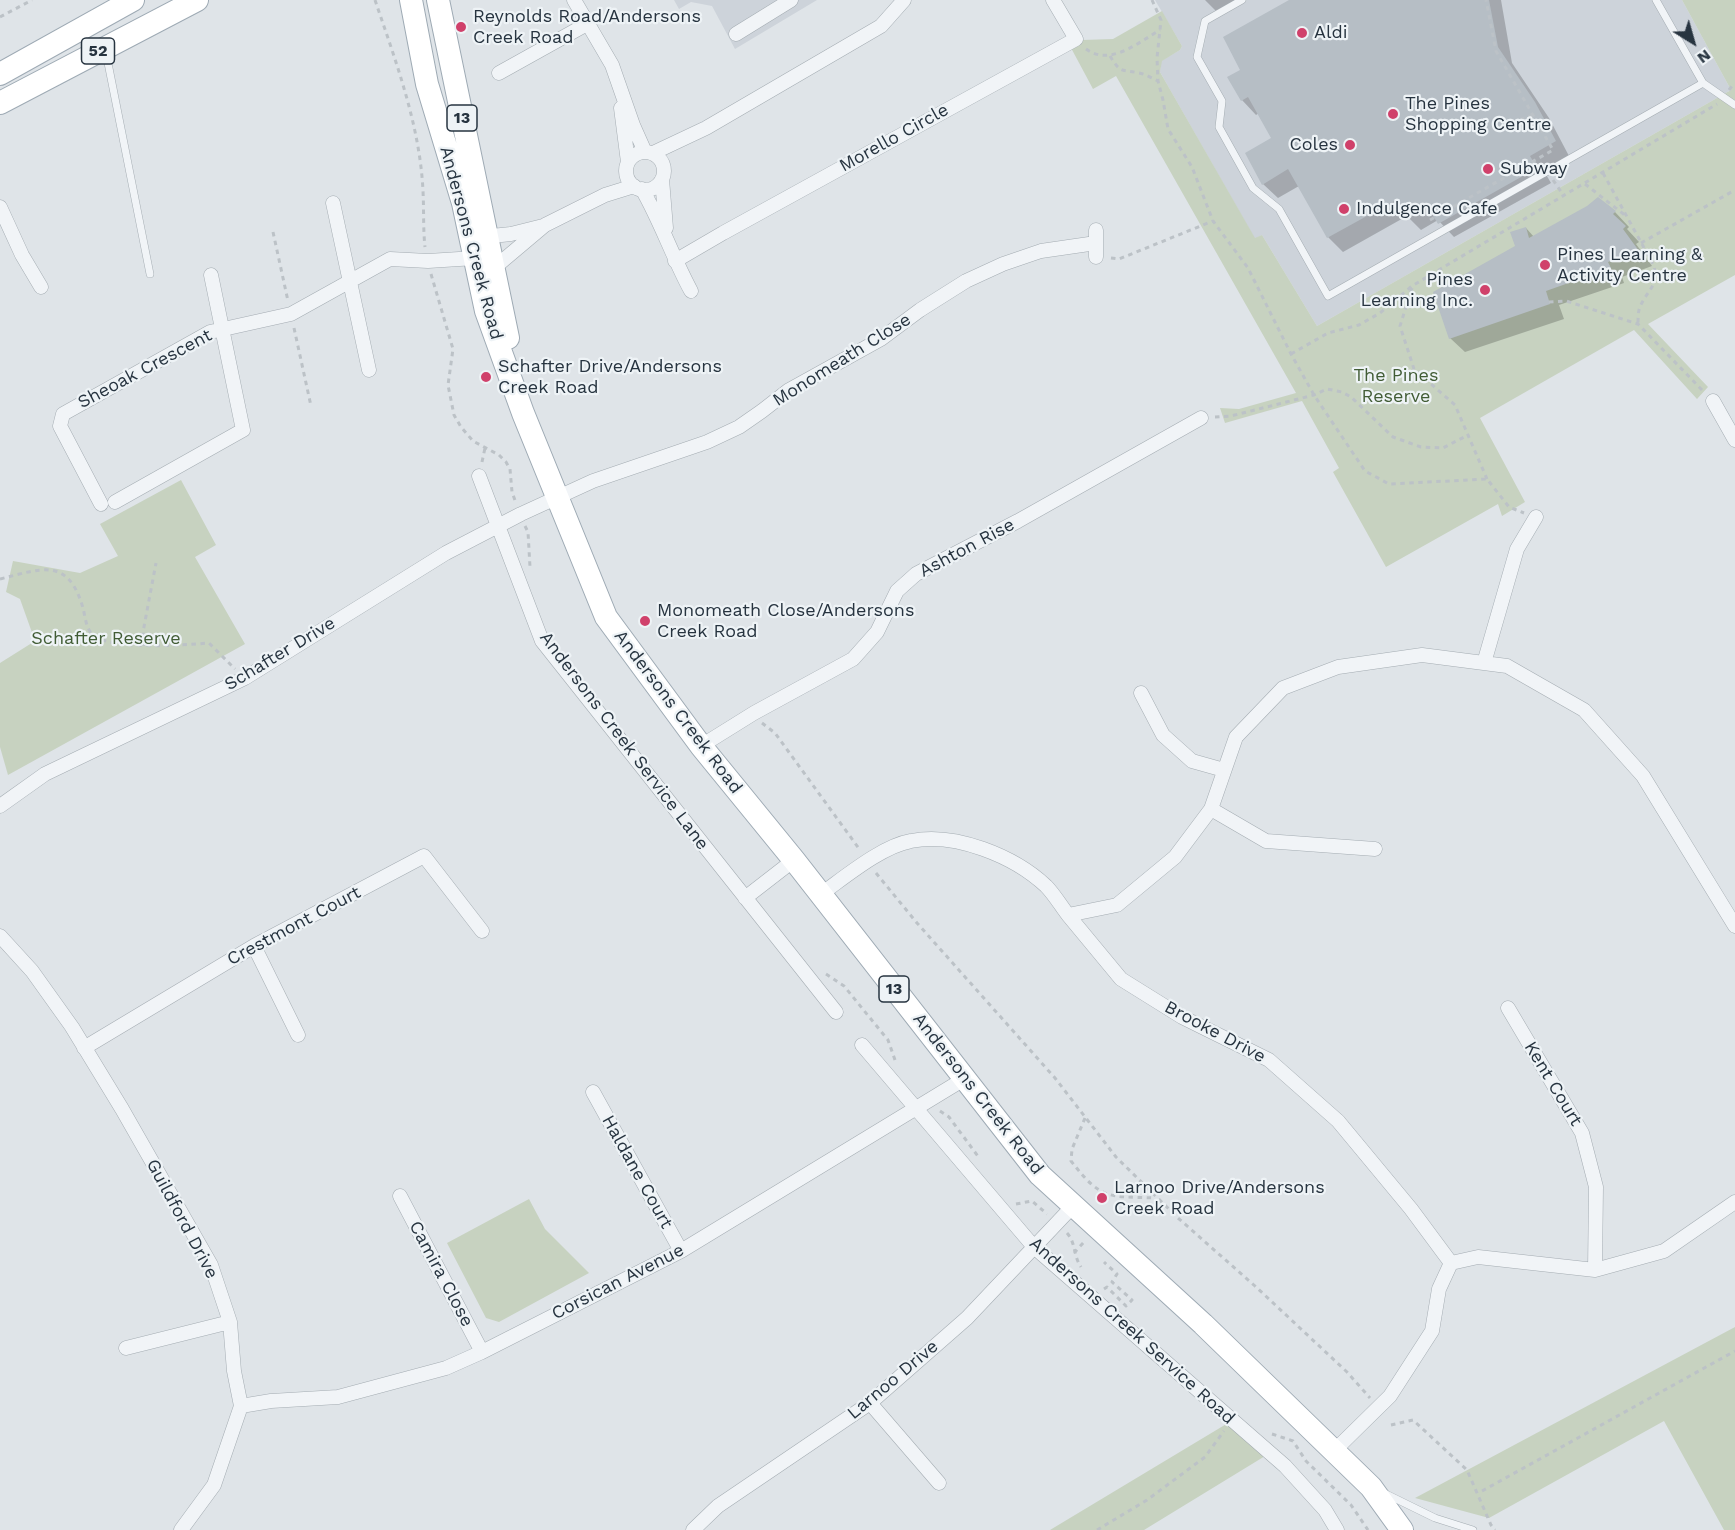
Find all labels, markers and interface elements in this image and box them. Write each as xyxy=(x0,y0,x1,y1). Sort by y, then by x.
place label: Reynolds Road/Andersons Creek Road xyxy=(473,6,701,48)
north arrow xyxy=(1663,12,1723,72)
marker: Reynolds Road/Andersons Creek Road xyxy=(454,20,468,34)
place label: Aldi xyxy=(1314,22,1347,44)
marker: Aldi xyxy=(1295,26,1309,40)
road number: 52 xyxy=(82,38,114,64)
text: N xyxy=(1694,46,1715,68)
place label: The Pines Shopping Centre xyxy=(1405,93,1551,136)
street label: Morello Circle xyxy=(836,99,952,177)
road number: 13 xyxy=(447,105,477,131)
marker: The Pines Shopping Centre xyxy=(1386,107,1400,121)
place label: Coles xyxy=(1289,134,1338,156)
marker: Coles xyxy=(1343,138,1357,152)
street label: Andersons Creek Road xyxy=(435,144,507,342)
place label: Subway xyxy=(1500,158,1567,180)
marker: Subway xyxy=(1481,162,1495,176)
place label: Indulgence Cafe xyxy=(1356,198,1498,220)
marker: Indulgence Cafe xyxy=(1337,202,1351,216)
place label: Pines Learning & Activity Centre xyxy=(1557,244,1702,286)
marker: Pines Learning & Activity Centre xyxy=(1538,258,1552,272)
place label: Pines Learning Inc. xyxy=(1361,269,1473,312)
marker: Pines Learning Inc. xyxy=(1478,283,1492,297)
street label: Monomeath Close xyxy=(769,309,915,411)
street label: Sheoak Crescent xyxy=(74,325,216,413)
place label: Schafter Drive/Andersons Creek Road xyxy=(498,356,722,398)
park label: The Pines Reserve xyxy=(1354,365,1438,407)
marker: Schafter Drive/Andersons Creek Road xyxy=(479,370,493,384)
street label: Ashton Rise xyxy=(916,514,1018,582)
place label: Monomeath Close/Andersons Creek Road xyxy=(657,600,914,642)
street label: Schafter Drive xyxy=(221,612,339,696)
marker: Monomeath Close/Andersons Creek Road xyxy=(638,614,652,628)
street label: Andersons Creek Road xyxy=(609,626,747,798)
park label: Schafter Reserve xyxy=(31,628,181,650)
street label: Andersons Creek Service Lane xyxy=(535,628,713,854)
street label: Crestmont Court xyxy=(224,882,364,970)
road number: 13 xyxy=(879,976,909,1002)
street label: Brooke Drive xyxy=(1161,996,1269,1068)
street label: Andersons Creek Road xyxy=(908,1009,1048,1179)
street label: Kent Court xyxy=(1519,1038,1587,1130)
street label: Haldane Court xyxy=(597,1111,677,1233)
street label: Guildford Drive xyxy=(141,1155,223,1283)
place label: Larnoo Drive/Andersons Creek Road xyxy=(1114,1177,1325,1220)
marker: Larnoo Drive/Andersons Creek Road xyxy=(1095,1191,1109,1205)
street label: Camira Close xyxy=(404,1218,478,1330)
street label: Andersons Creek Service Road xyxy=(1025,1233,1239,1429)
street label: Corsican Avenue xyxy=(548,1239,688,1325)
street label: Larnoo Drive xyxy=(843,1336,943,1424)

